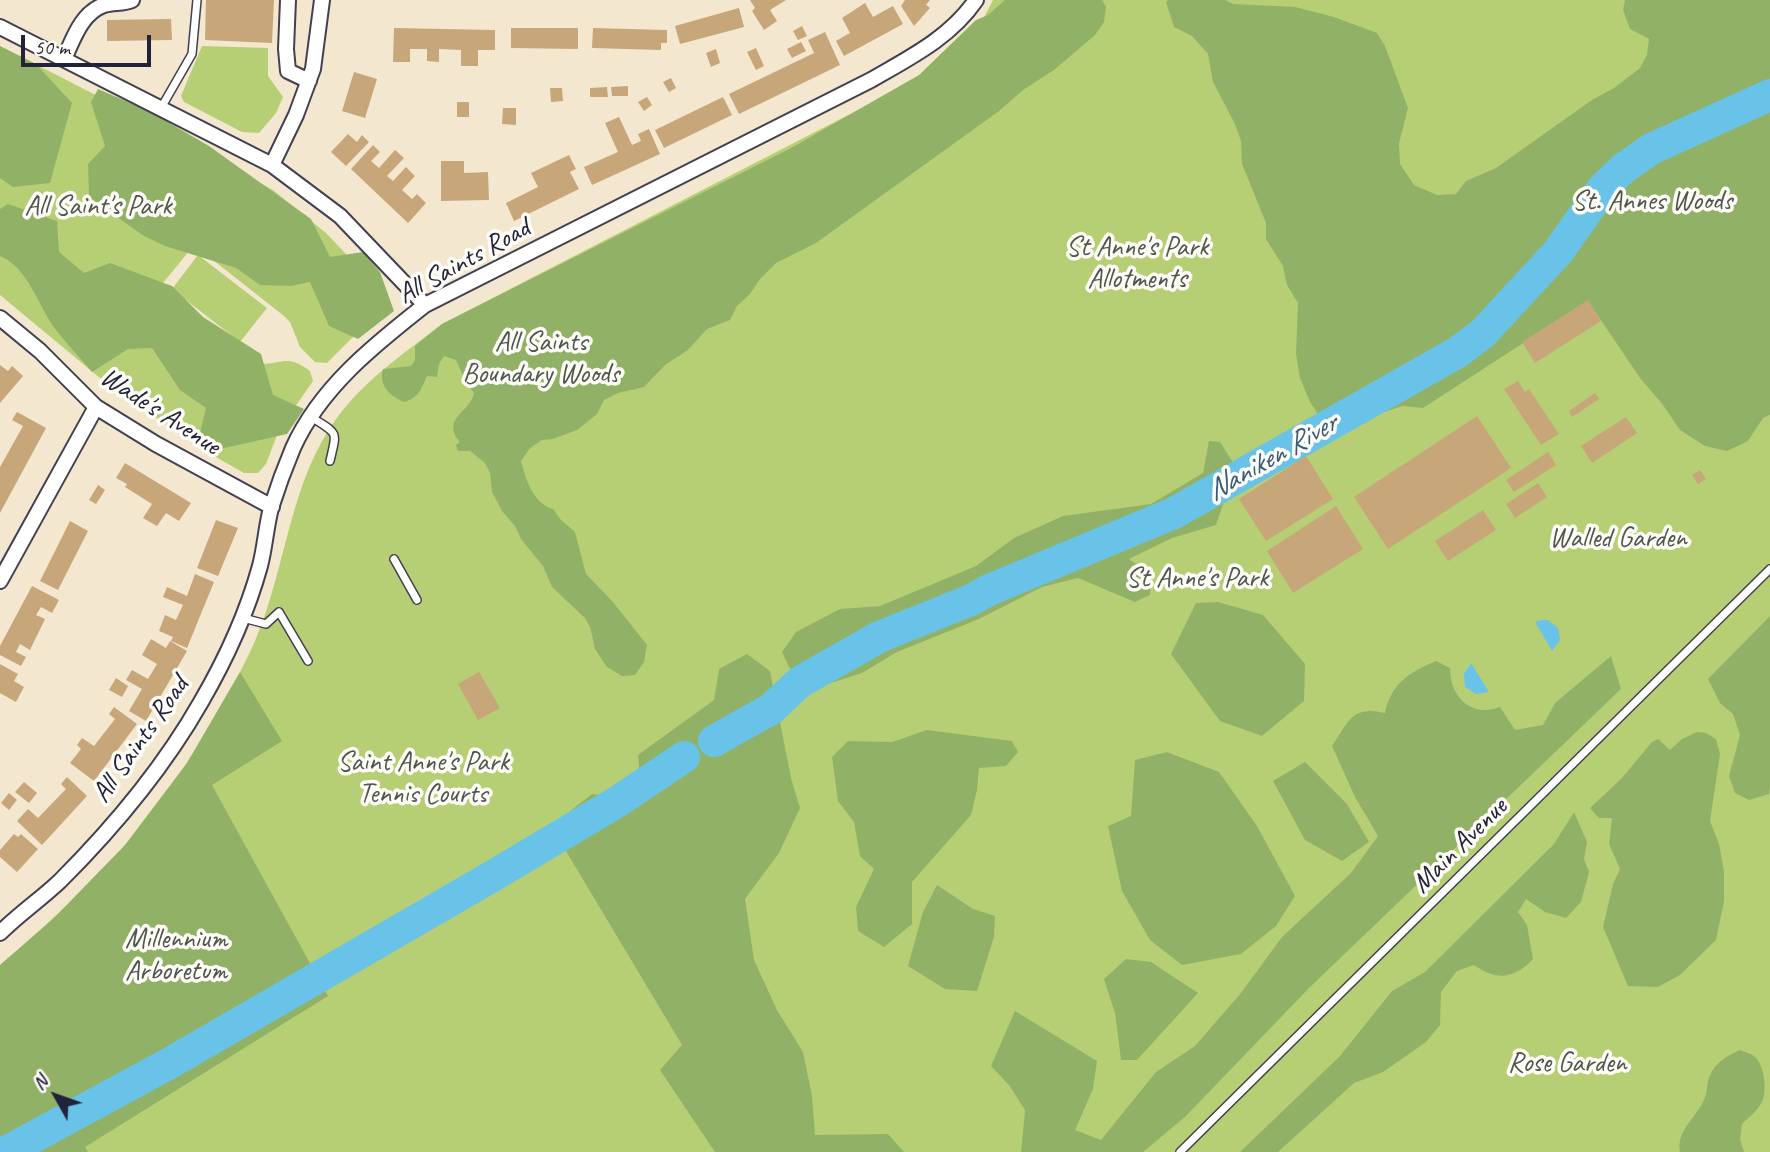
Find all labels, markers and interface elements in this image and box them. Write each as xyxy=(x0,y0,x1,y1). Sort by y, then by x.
scale bar xyxy=(24,21,154,65)
text: 50 m xyxy=(34,34,70,60)
park label: St. Annes Woods xyxy=(1572,185,1732,219)
park label: All Saint's Park xyxy=(25,190,171,224)
street label: All Saints Road xyxy=(392,212,536,312)
park label: St Anne's Park Allotments xyxy=(1066,231,1208,297)
park label: All Saints Boundary Woods xyxy=(463,326,619,392)
street label: Wade's Avenue xyxy=(94,361,226,463)
water label: Naniken River xyxy=(1201,406,1343,510)
park label: Walled Garden xyxy=(1549,522,1687,556)
park label: St Anne's Park xyxy=(1126,562,1268,596)
street label: All Saints Road xyxy=(85,671,197,809)
park label: Saint Anne's Park Tennis Courts xyxy=(337,746,509,812)
street label: Main Avenue xyxy=(1405,791,1515,901)
park label: Millennium Arboretum xyxy=(125,923,227,989)
park label: Rose Garden xyxy=(1508,1047,1626,1081)
north arrow xyxy=(21,1061,91,1131)
text: N xyxy=(27,1070,53,1095)

